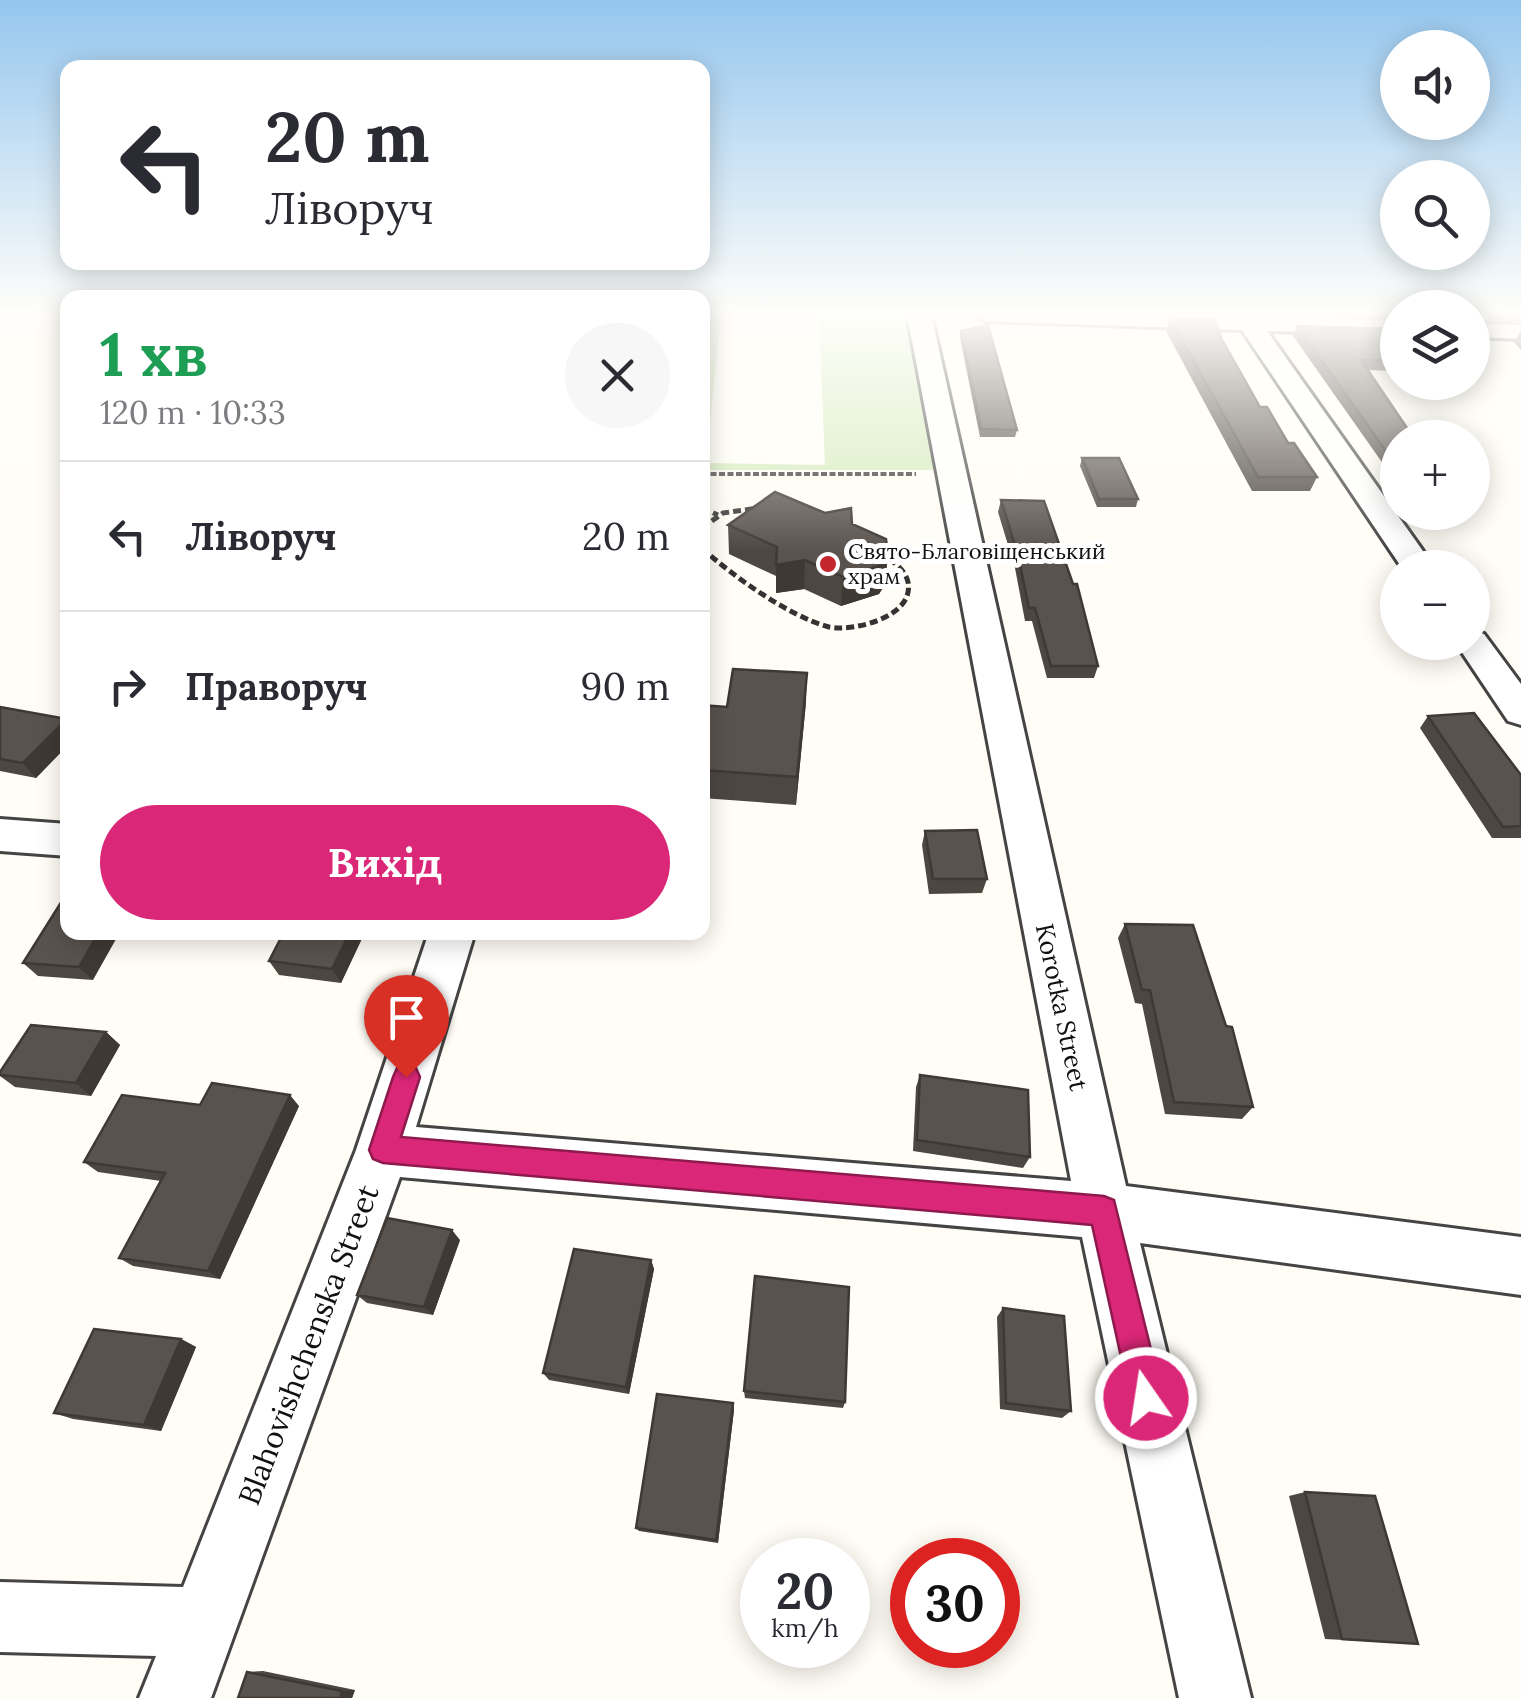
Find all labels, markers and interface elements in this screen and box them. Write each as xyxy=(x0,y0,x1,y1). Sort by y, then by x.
map controls xyxy=(1380,30,1490,660)
button: sound xyxy=(1380,30,1490,140)
text: 20 m xyxy=(265,92,430,181)
icon: left xyxy=(100,100,230,230)
button: search xyxy=(1380,160,1490,270)
text: Ліворуч xyxy=(265,179,434,236)
button: layers xyxy=(1380,290,1490,400)
text: 1 хв xyxy=(100,316,208,392)
button: close xyxy=(565,323,670,428)
text: 120 m · 10:33 xyxy=(100,392,286,433)
button: + xyxy=(1380,420,1490,530)
icon: left xyxy=(100,509,155,564)
text: Ліворуч xyxy=(185,512,337,560)
text: 20 m xyxy=(582,512,670,560)
place label: Свято-Благовіщенський храм xyxy=(848,537,1106,590)
button: − xyxy=(1380,550,1490,660)
marker: Свято-Благовіщенський храм xyxy=(817,553,839,575)
icon: right xyxy=(100,659,155,714)
text: Праворуч xyxy=(185,662,368,710)
text: 90 m xyxy=(580,662,670,710)
button: Вихід xyxy=(100,805,670,920)
street label: Korotka Street xyxy=(1029,921,1095,1094)
pin xyxy=(364,975,449,1078)
icon: arrive xyxy=(379,990,434,1045)
street label: Blahovishchenska Street xyxy=(229,1179,387,1510)
position arrow xyxy=(1094,1346,1198,1450)
speed limit sign: 30 xyxy=(890,1538,1020,1668)
text: 20 xyxy=(776,1559,834,1623)
text: km/h xyxy=(771,1612,839,1644)

